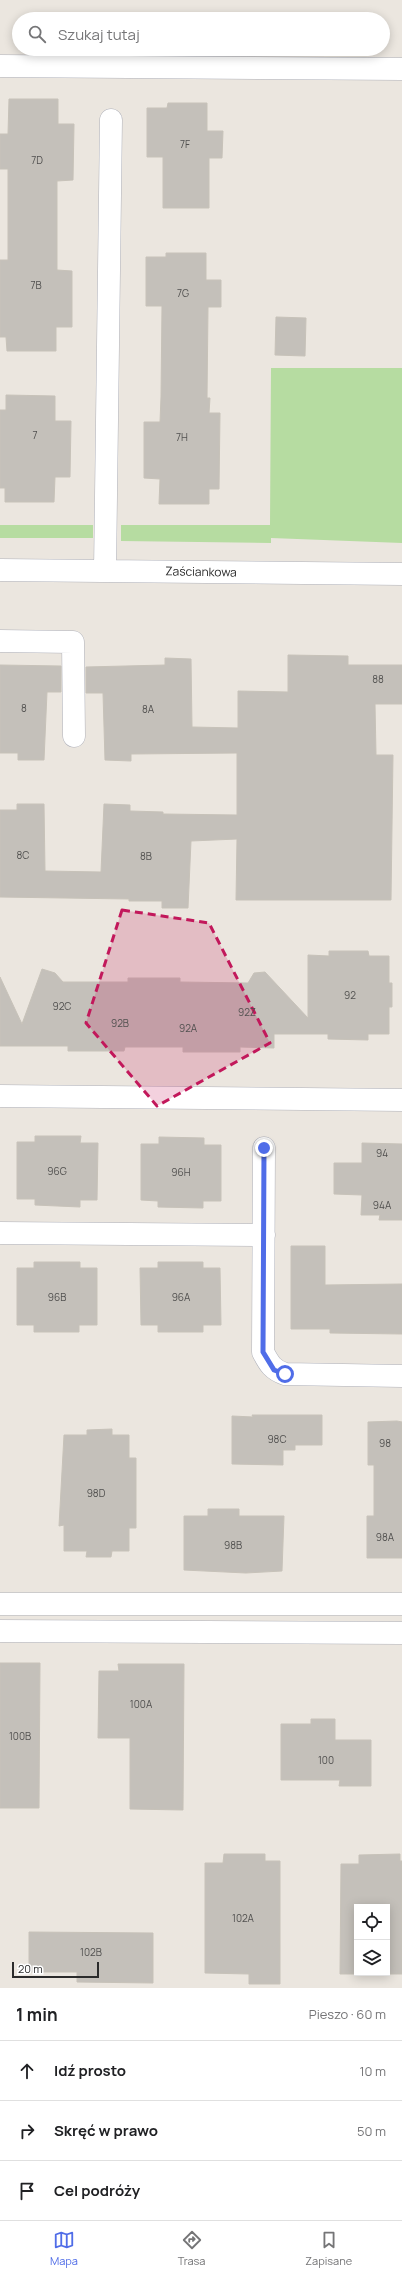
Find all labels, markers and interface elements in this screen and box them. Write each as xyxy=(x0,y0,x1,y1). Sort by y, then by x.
search box xyxy=(12,12,390,56)
icon: search xyxy=(26,23,48,45)
text: Szukaj tutaj xyxy=(58,24,140,45)
house number: 7F xyxy=(180,137,190,151)
house number: 7D xyxy=(31,153,43,167)
house number: 7B xyxy=(30,278,42,292)
house number: 7G xyxy=(177,286,189,300)
house number: 7 xyxy=(32,428,38,442)
house number: 7H xyxy=(176,430,188,444)
street label: Zaściankowa xyxy=(165,562,237,581)
house number: 88 xyxy=(372,672,384,686)
house number: 8 xyxy=(21,701,27,715)
house number: 8A xyxy=(142,702,155,716)
house number: 8C xyxy=(17,848,29,862)
house number: 8B xyxy=(140,849,152,863)
house number: 92 xyxy=(344,988,356,1002)
house number: 92C xyxy=(52,999,72,1013)
house number: 92Z xyxy=(238,1005,256,1019)
house number: 92B xyxy=(111,1016,129,1030)
house number: 92A xyxy=(179,1021,198,1035)
route end xyxy=(255,1139,273,1157)
house number: 94 xyxy=(376,1146,388,1160)
house number: 96G xyxy=(47,1164,67,1178)
house number: 96H xyxy=(171,1165,191,1179)
house number: 94A xyxy=(373,1198,392,1212)
house number: 96B xyxy=(48,1290,66,1304)
house number: 96A xyxy=(172,1290,191,1304)
route start xyxy=(276,1365,294,1383)
house number: 98C xyxy=(267,1432,287,1446)
house number: 98 xyxy=(379,1436,391,1450)
house number: 98D xyxy=(87,1486,106,1500)
house number: 98A xyxy=(376,1530,395,1544)
house number: 98B xyxy=(224,1538,242,1552)
house number: 100A xyxy=(130,1697,153,1711)
house number: 100B xyxy=(9,1729,31,1743)
house number: 100 xyxy=(318,1753,334,1767)
map controls xyxy=(354,1904,390,1976)
button: locate xyxy=(354,1904,390,1940)
house number: 102A xyxy=(232,1911,255,1925)
button: layers xyxy=(354,1940,390,1976)
house number: 102B xyxy=(80,1945,102,1959)
scale bar xyxy=(12,1960,99,1979)
text: 20 m xyxy=(18,1961,43,1976)
text: 1 min xyxy=(16,2003,58,2026)
text: Pieszo · 60 m xyxy=(309,2005,386,2023)
icon: ahead xyxy=(16,2060,38,2082)
text: Idź prosto xyxy=(54,2060,126,2081)
text: 10 m xyxy=(359,2062,386,2080)
icon: right xyxy=(16,2120,38,2142)
text: Skręć w prawo xyxy=(54,2120,158,2141)
text: 50 m xyxy=(357,2122,386,2140)
icon: arrive xyxy=(16,2180,38,2202)
text: Cel podróży xyxy=(54,2180,140,2201)
tab: Mapa xyxy=(50,2229,78,2268)
tab: Trasa xyxy=(178,2229,205,2268)
tab: Zapisane xyxy=(305,2229,352,2268)

